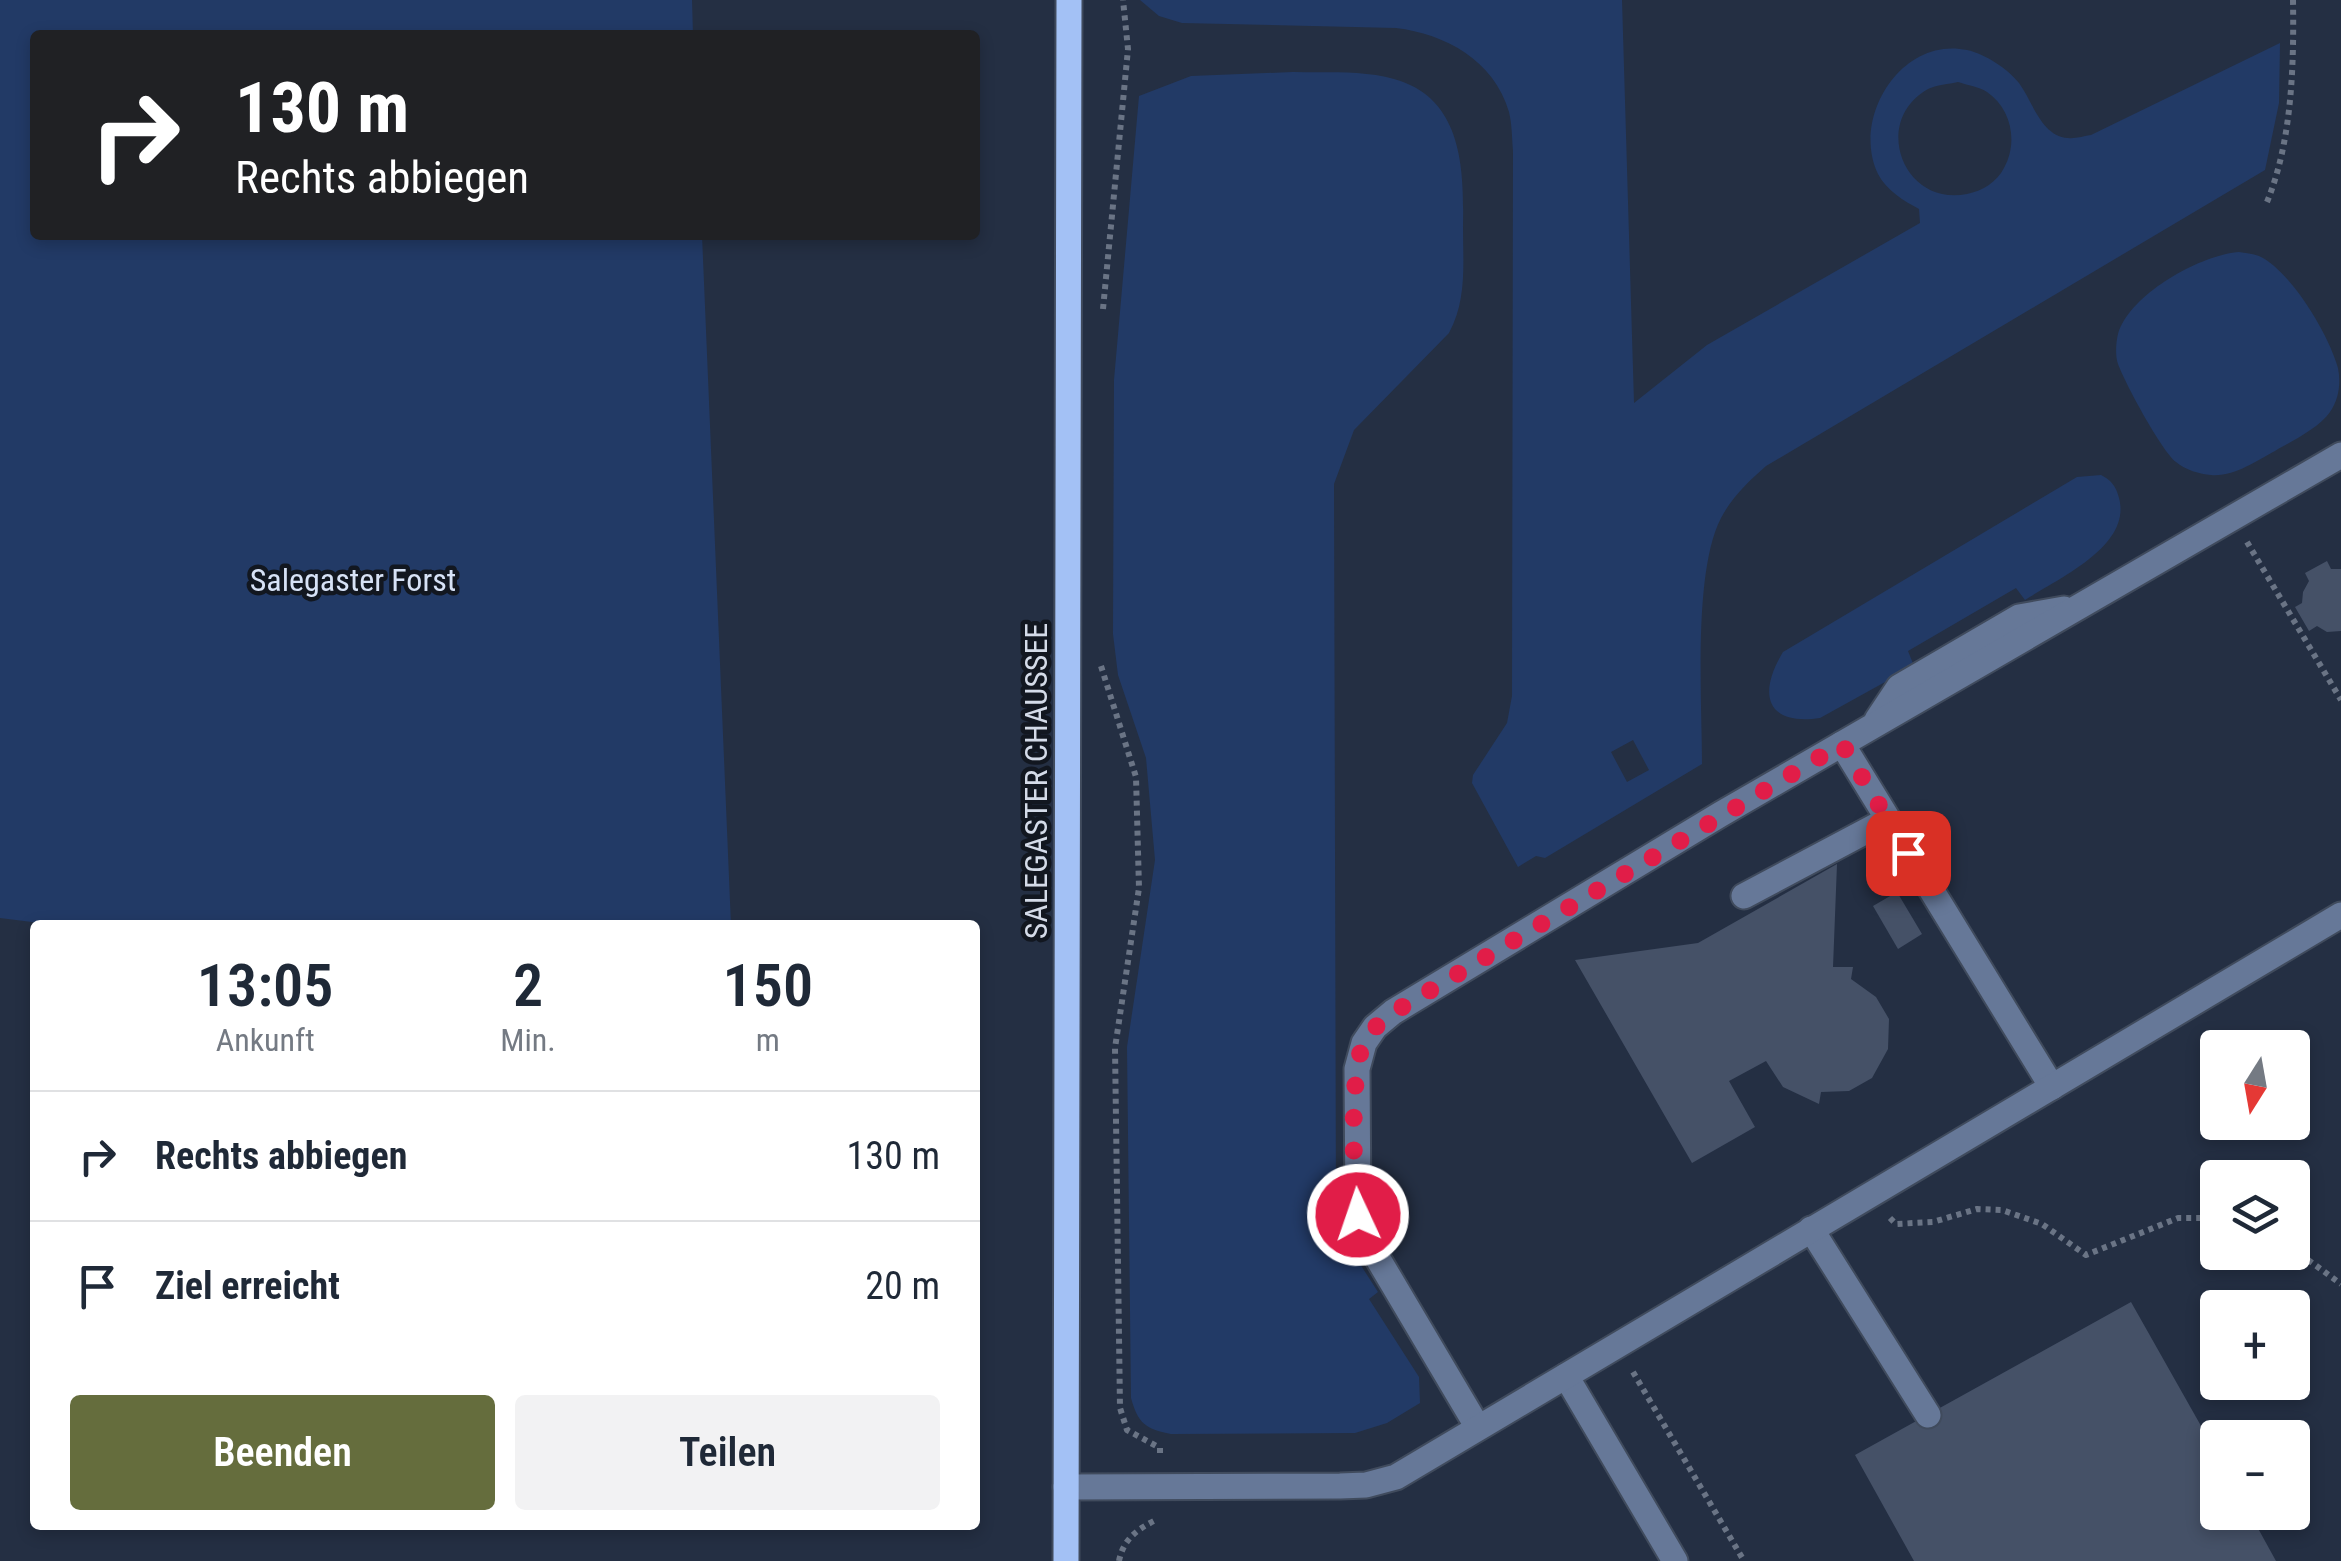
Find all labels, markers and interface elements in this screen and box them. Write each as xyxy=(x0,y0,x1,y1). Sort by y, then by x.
text: 130 m xyxy=(235,67,409,149)
icon: right xyxy=(70,70,200,200)
text: Rechts abbiegen xyxy=(235,151,529,204)
park label: Salegaster Forst xyxy=(250,561,456,599)
street label: SALEGASTER CHAUSSEE xyxy=(1017,623,1055,939)
pin xyxy=(1866,811,1951,896)
icon: arrive xyxy=(1881,826,1936,881)
text: 13:05 xyxy=(197,950,333,1021)
text: 2 xyxy=(513,950,543,1021)
text: 150 xyxy=(723,950,813,1021)
text: Ankunft xyxy=(216,1021,315,1059)
text: Min. xyxy=(500,1021,556,1059)
text: m xyxy=(756,1021,780,1059)
north arrow xyxy=(2200,1030,2310,1140)
map controls xyxy=(2200,1030,2310,1530)
icon: right xyxy=(70,1129,125,1184)
text: Rechts abbiegen xyxy=(155,1134,407,1178)
text: 130 m xyxy=(846,1134,940,1178)
button: layers xyxy=(2200,1160,2310,1270)
position arrow xyxy=(1306,1163,1410,1267)
icon: arrive xyxy=(70,1259,125,1314)
text: Ziel erreicht xyxy=(155,1264,340,1308)
text: 20 m xyxy=(865,1264,940,1308)
button: + xyxy=(2200,1290,2310,1400)
button: Beenden xyxy=(70,1395,495,1510)
button: Teilen xyxy=(515,1395,940,1510)
button: − xyxy=(2200,1420,2310,1530)

